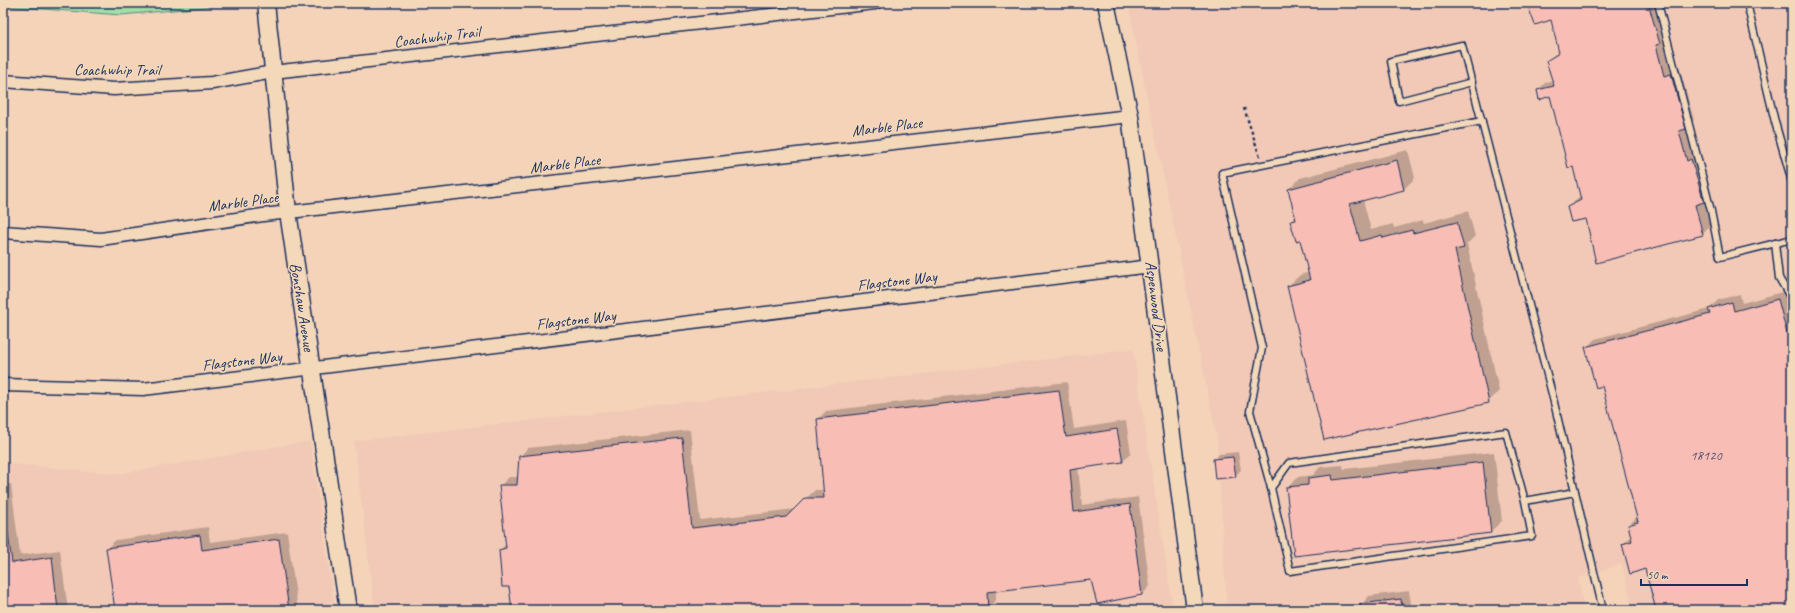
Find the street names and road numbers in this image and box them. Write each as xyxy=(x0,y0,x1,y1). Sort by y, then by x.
street label: Coachwhip Trail xyxy=(393,21,484,52)
street label: Coachwhip Trail xyxy=(74,60,163,80)
street label: Marble Place xyxy=(851,113,925,141)
street label: Marble Place xyxy=(529,150,603,178)
street label: Marble Place xyxy=(207,187,281,217)
street label: Aspenwood Drive xyxy=(1141,260,1172,354)
street label: Bonshaw Avenue xyxy=(285,261,319,354)
street label: Flagstone Way xyxy=(856,266,939,296)
street label: Flagstone Way xyxy=(535,305,618,335)
street label: Flagstone Way xyxy=(201,346,284,376)

